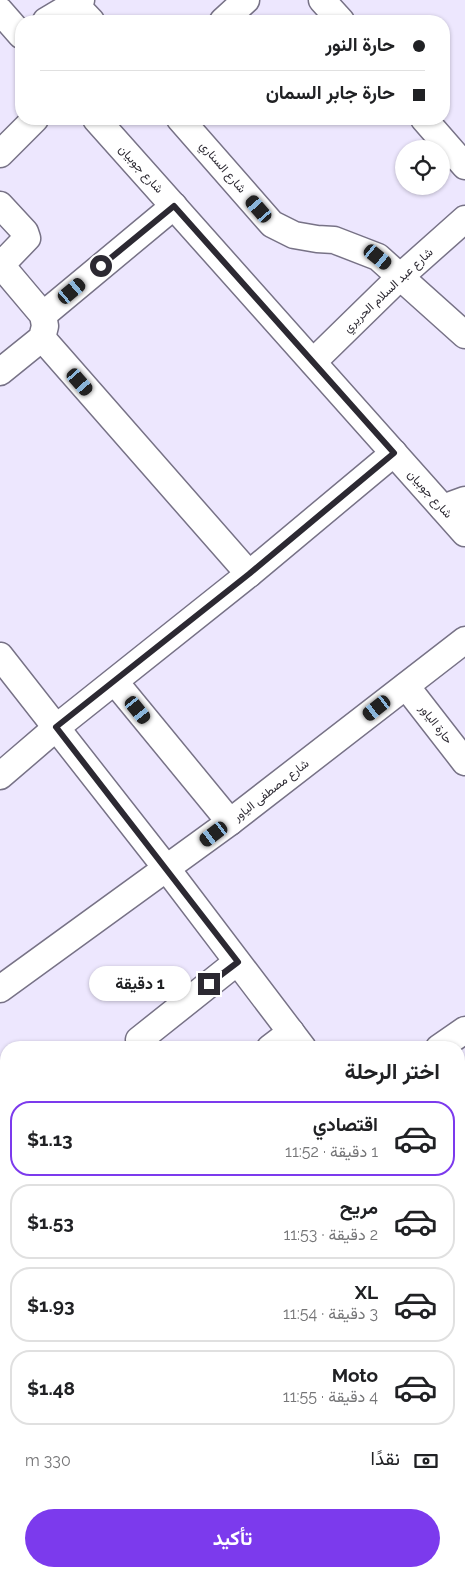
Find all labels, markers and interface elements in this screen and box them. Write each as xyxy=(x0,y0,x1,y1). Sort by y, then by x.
text: حارة النور xyxy=(325,33,395,55)
text: حارة جابر السمان xyxy=(266,81,395,103)
street label: شارع السناري xyxy=(195,139,249,197)
map controls xyxy=(395,140,450,195)
button: locate xyxy=(395,140,450,195)
street label: شارع جوبيان xyxy=(114,142,166,197)
car xyxy=(243,193,274,225)
car xyxy=(361,242,394,272)
street label: شارع عبد السلام الحريري xyxy=(340,245,438,337)
route start xyxy=(90,255,112,277)
car xyxy=(55,276,88,306)
car xyxy=(64,366,95,398)
street label: شارع جوبيان xyxy=(403,467,455,522)
car xyxy=(360,693,393,723)
car xyxy=(122,694,153,726)
street label: حارة الياور xyxy=(415,701,456,747)
street label: شارع مصطفى الياور xyxy=(230,756,313,826)
car xyxy=(197,819,230,849)
callout: 1 دقيقة xyxy=(89,966,192,1002)
route end xyxy=(198,973,220,995)
text: 1 دقيقة xyxy=(115,974,165,993)
text: اختر الرحلة xyxy=(344,1058,440,1084)
text: اقتصادي xyxy=(313,1113,378,1135)
icon: car xyxy=(393,1116,438,1161)
text: $1.13 xyxy=(27,1128,73,1150)
text: 1 دقيقة · 11:52 xyxy=(285,1142,378,1161)
text: مريح xyxy=(340,1196,378,1218)
icon: car xyxy=(393,1199,438,1244)
text: $1.53 xyxy=(27,1211,74,1233)
text: 2 دقيقة · 11:53 xyxy=(283,1225,378,1244)
text: XL xyxy=(355,1281,378,1303)
icon: car xyxy=(393,1282,438,1327)
text: $1.93 xyxy=(27,1294,75,1316)
text: 3 دقيقة · 11:54 xyxy=(283,1304,378,1323)
text: Moto xyxy=(332,1364,378,1386)
icon: car xyxy=(393,1365,438,1410)
text: $1.48 xyxy=(27,1377,75,1399)
text: 4 دقيقة · 11:55 xyxy=(283,1387,378,1406)
text: نقدًا xyxy=(371,1447,400,1469)
icon: cash xyxy=(412,1447,440,1475)
text: 330 m xyxy=(25,1451,71,1470)
button: تأكيد xyxy=(25,1509,440,1567)

